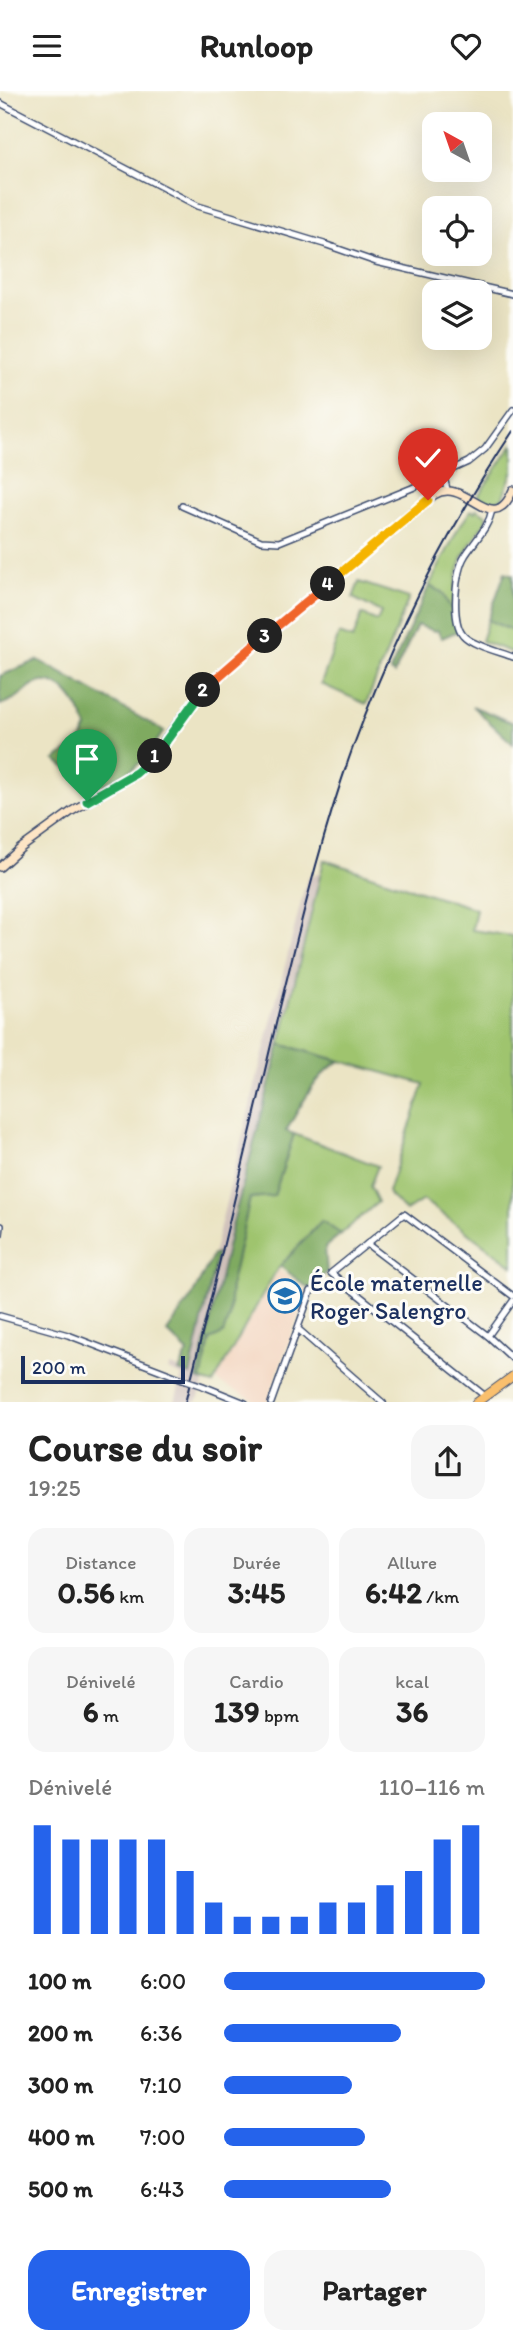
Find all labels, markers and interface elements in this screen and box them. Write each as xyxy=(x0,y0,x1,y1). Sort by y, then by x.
icon: menu xyxy=(28,27,66,65)
text: Runloop xyxy=(200,27,313,65)
icon: heart xyxy=(447,27,485,65)
north arrow xyxy=(422,112,492,182)
map controls xyxy=(422,112,492,350)
button: locate xyxy=(422,196,492,266)
button: layers xyxy=(422,280,492,350)
pin xyxy=(398,428,458,500)
icon: check xyxy=(409,439,447,477)
pin: 4 xyxy=(310,567,346,601)
text: 4 xyxy=(322,572,333,595)
pin: 3 xyxy=(247,619,282,653)
text: 3 xyxy=(259,624,270,647)
pin: 2 xyxy=(186,673,220,707)
text: 2 xyxy=(198,678,208,701)
pin xyxy=(57,729,117,801)
pin: 1 xyxy=(138,739,172,773)
icon: arrive xyxy=(68,740,106,778)
text: 1 xyxy=(150,744,159,767)
place label: École maternelle Roger Salengro xyxy=(310,1268,483,1325)
school or university icon: École maternelle Roger Salengro xyxy=(266,1277,304,1315)
scale bar xyxy=(21,1353,186,1385)
text: 200 m xyxy=(32,1356,86,1379)
text: Course du soir xyxy=(28,1425,262,1471)
button: share xyxy=(411,1425,485,1499)
text: 19:25 xyxy=(28,1474,81,1502)
text: Distance xyxy=(65,1551,136,1574)
text: Durée xyxy=(232,1551,281,1574)
text: Allure xyxy=(387,1551,437,1574)
text: 0.56 xyxy=(57,1574,115,1611)
text: 3:45 xyxy=(228,1574,285,1611)
text: 6:42 xyxy=(365,1574,422,1611)
text: km xyxy=(115,1585,144,1608)
text: /km xyxy=(422,1585,459,1608)
text: Dénivelé xyxy=(66,1670,136,1693)
text: Cardio xyxy=(229,1670,284,1693)
text: kcal xyxy=(395,1670,429,1693)
text: 6 xyxy=(83,1693,99,1730)
text: 139 xyxy=(214,1693,260,1730)
text: 36 xyxy=(396,1693,428,1730)
text: m xyxy=(99,1704,119,1727)
text: bpm xyxy=(260,1704,299,1727)
text: Dénivelé xyxy=(28,1773,112,1801)
text: 110–116 m xyxy=(379,1773,485,1801)
text: 100 m xyxy=(28,1967,92,1995)
text: 6:00 xyxy=(140,1967,186,1995)
text: 200 m xyxy=(28,2019,93,2047)
text: 6:36 xyxy=(140,2019,183,2047)
text: 300 m xyxy=(28,2071,93,2099)
text: 7:10 xyxy=(140,2071,182,2099)
text: 400 m xyxy=(28,2123,95,2151)
text: 7:00 xyxy=(140,2123,185,2151)
text: 500 m xyxy=(28,2175,93,2203)
text: 6:43 xyxy=(140,2175,184,2203)
button: Enregistrer xyxy=(28,2250,250,2330)
button: Partager xyxy=(264,2250,485,2330)

